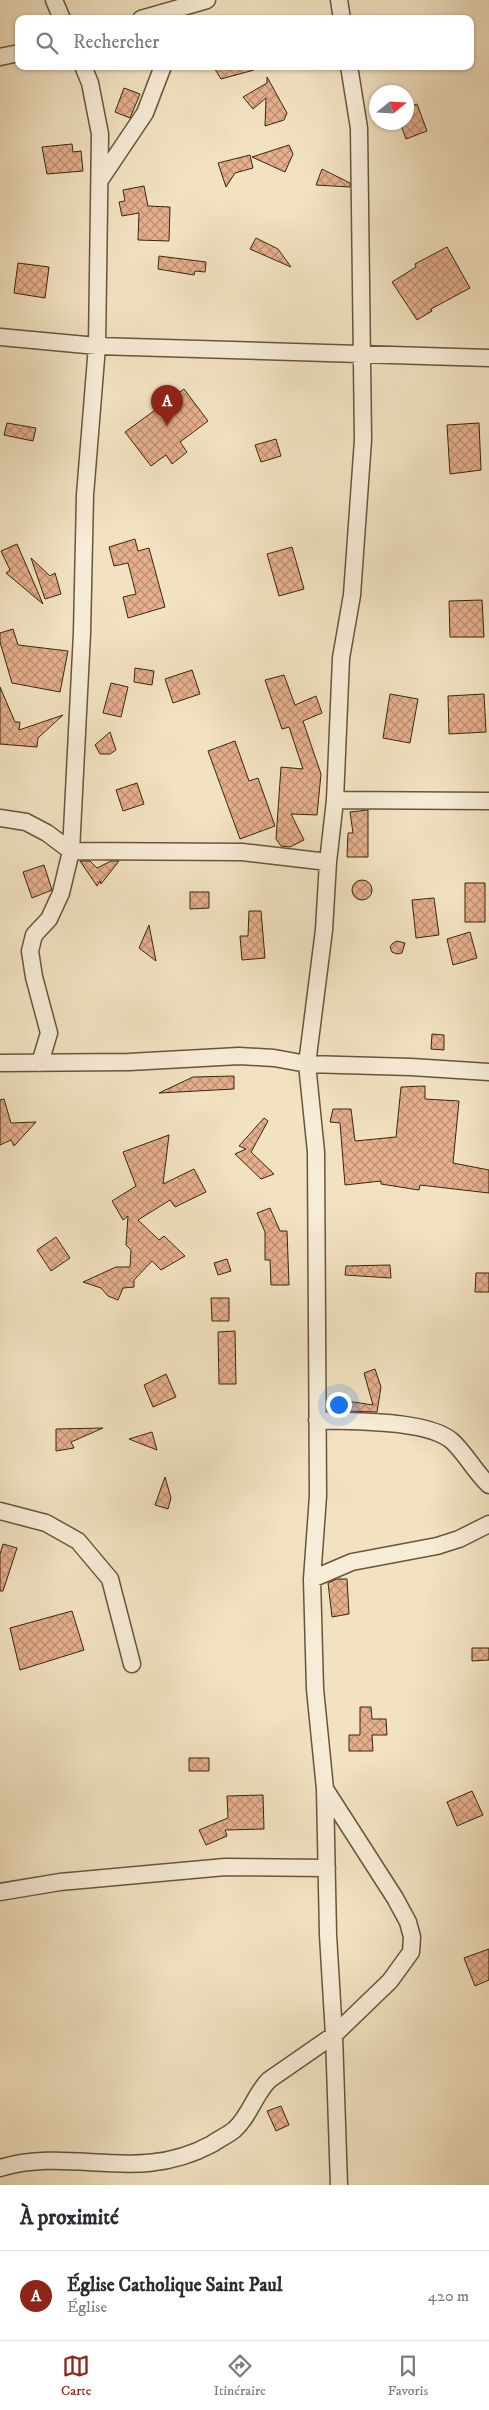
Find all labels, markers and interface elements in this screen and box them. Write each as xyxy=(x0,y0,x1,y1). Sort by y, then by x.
search box xyxy=(15,15,474,70)
icon: search xyxy=(33,29,61,57)
text: Rechercher xyxy=(73,31,159,54)
north arrow xyxy=(369,85,414,130)
pin: A xyxy=(151,385,183,426)
your location xyxy=(326,1392,352,1418)
text: À proximité xyxy=(20,2205,119,2231)
text: Église Catholique Saint Paul xyxy=(67,2274,282,2297)
text: A xyxy=(31,2286,41,2306)
text: 420 m xyxy=(428,2286,469,2306)
text: Église xyxy=(67,2297,107,2317)
tab: Carte xyxy=(61,2352,92,2400)
tab: Itinéraire xyxy=(213,2352,266,2400)
tab: Favoris xyxy=(388,2352,428,2400)

